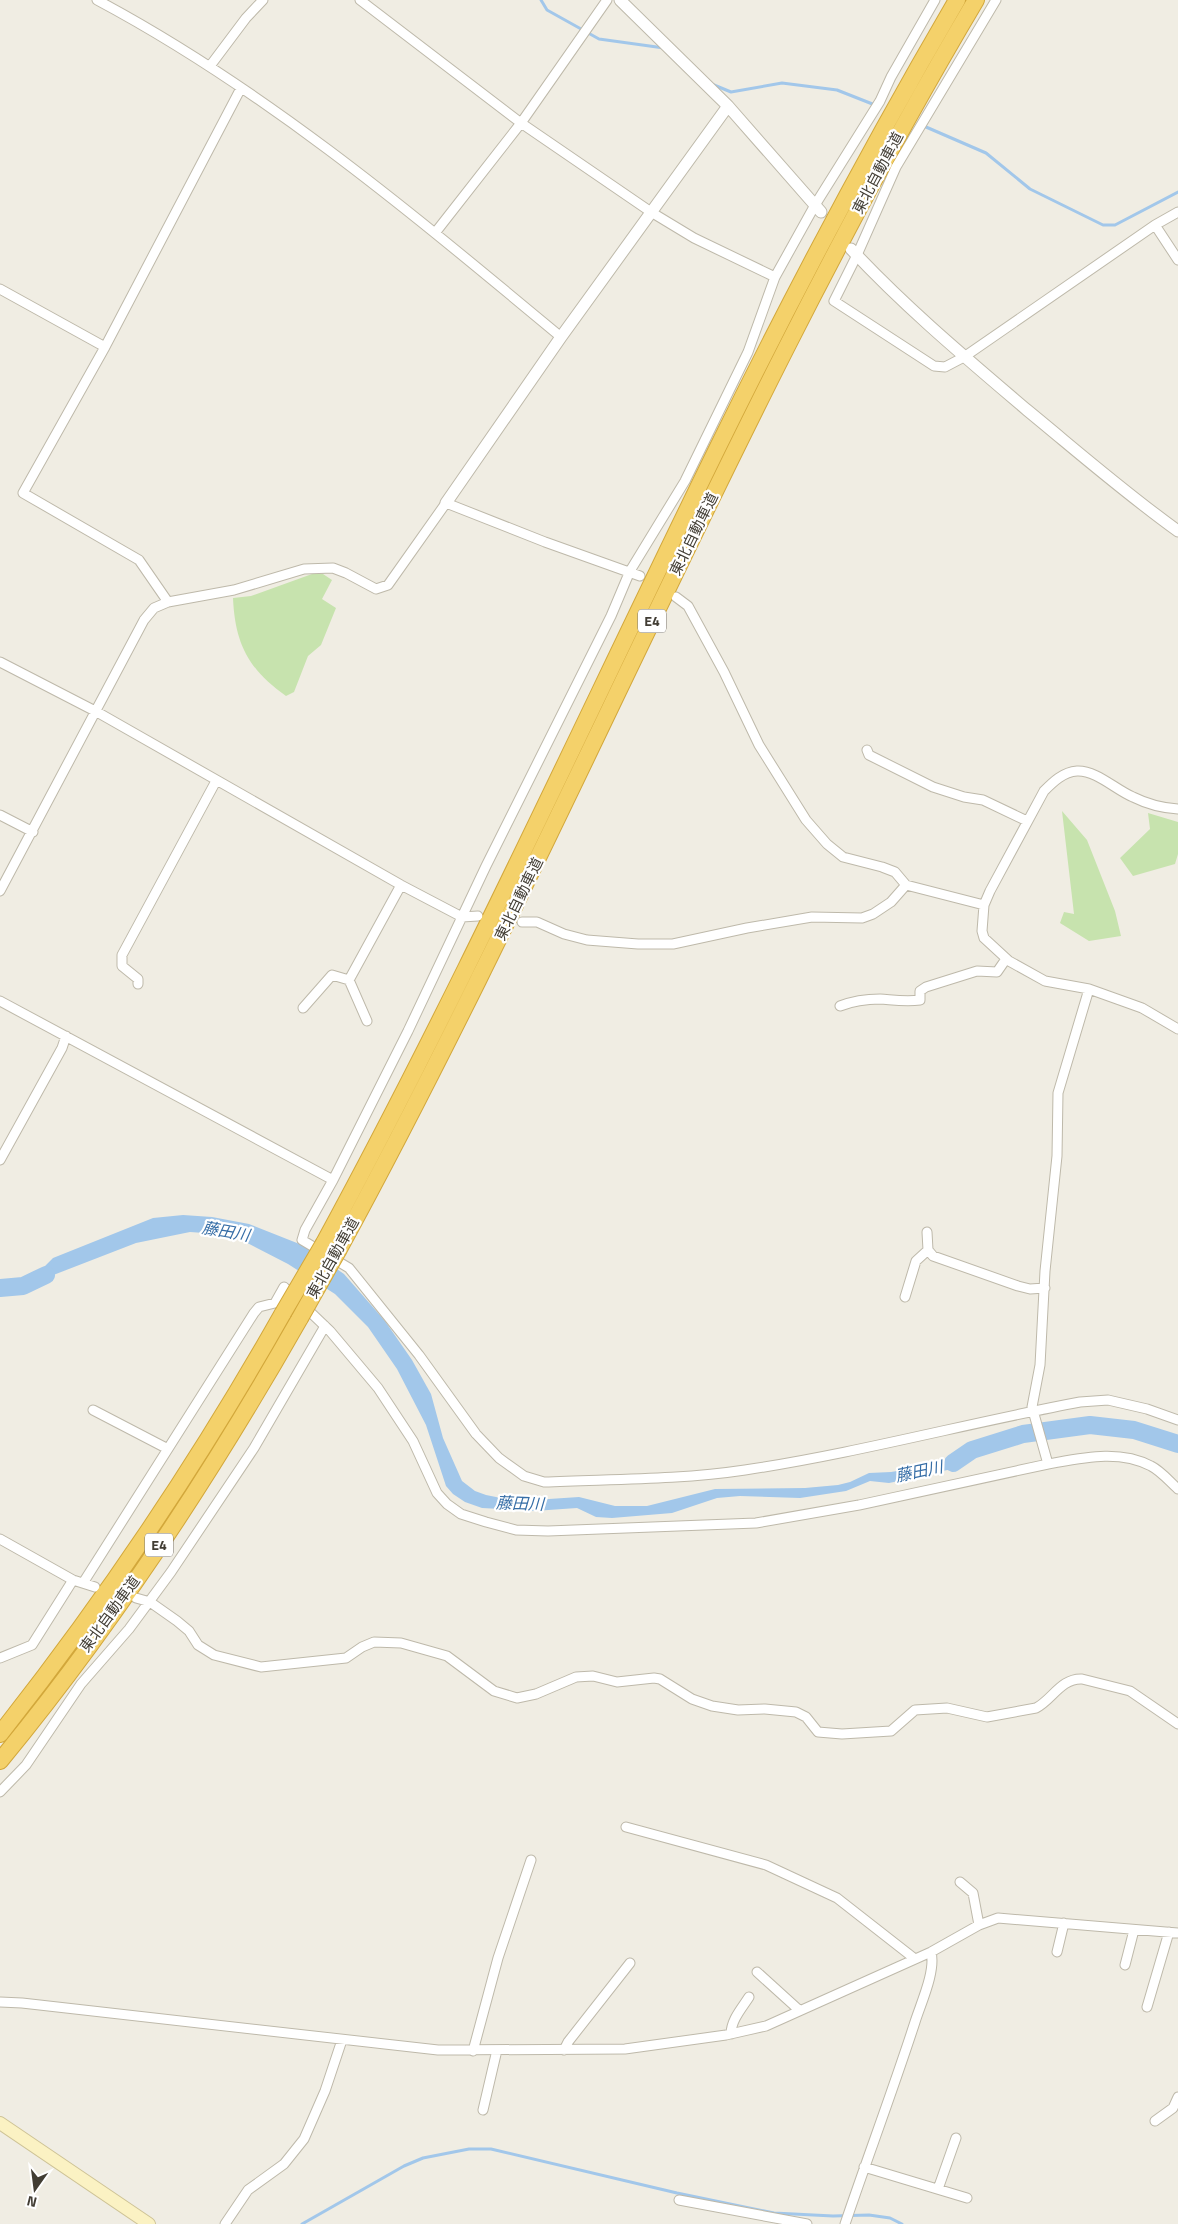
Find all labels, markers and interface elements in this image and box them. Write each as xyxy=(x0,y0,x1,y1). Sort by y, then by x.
street label: 東北自動車道 xyxy=(846,128,909,218)
street label: 東北自動車道 xyxy=(663,488,724,579)
road number: E4 xyxy=(638,610,666,632)
street label: 東北自動車道 xyxy=(488,853,549,944)
street label: 東北自動車道 xyxy=(301,1213,364,1303)
water label: 藤田川 xyxy=(200,1215,254,1247)
water label: 藤田川 xyxy=(893,1454,947,1488)
water label: 藤田川 xyxy=(496,1490,546,1516)
road number: E4 xyxy=(145,1534,173,1556)
street label: 東北自動車道 xyxy=(74,1571,145,1657)
north arrow xyxy=(10,2164,60,2214)
text: N xyxy=(24,2191,39,2213)

